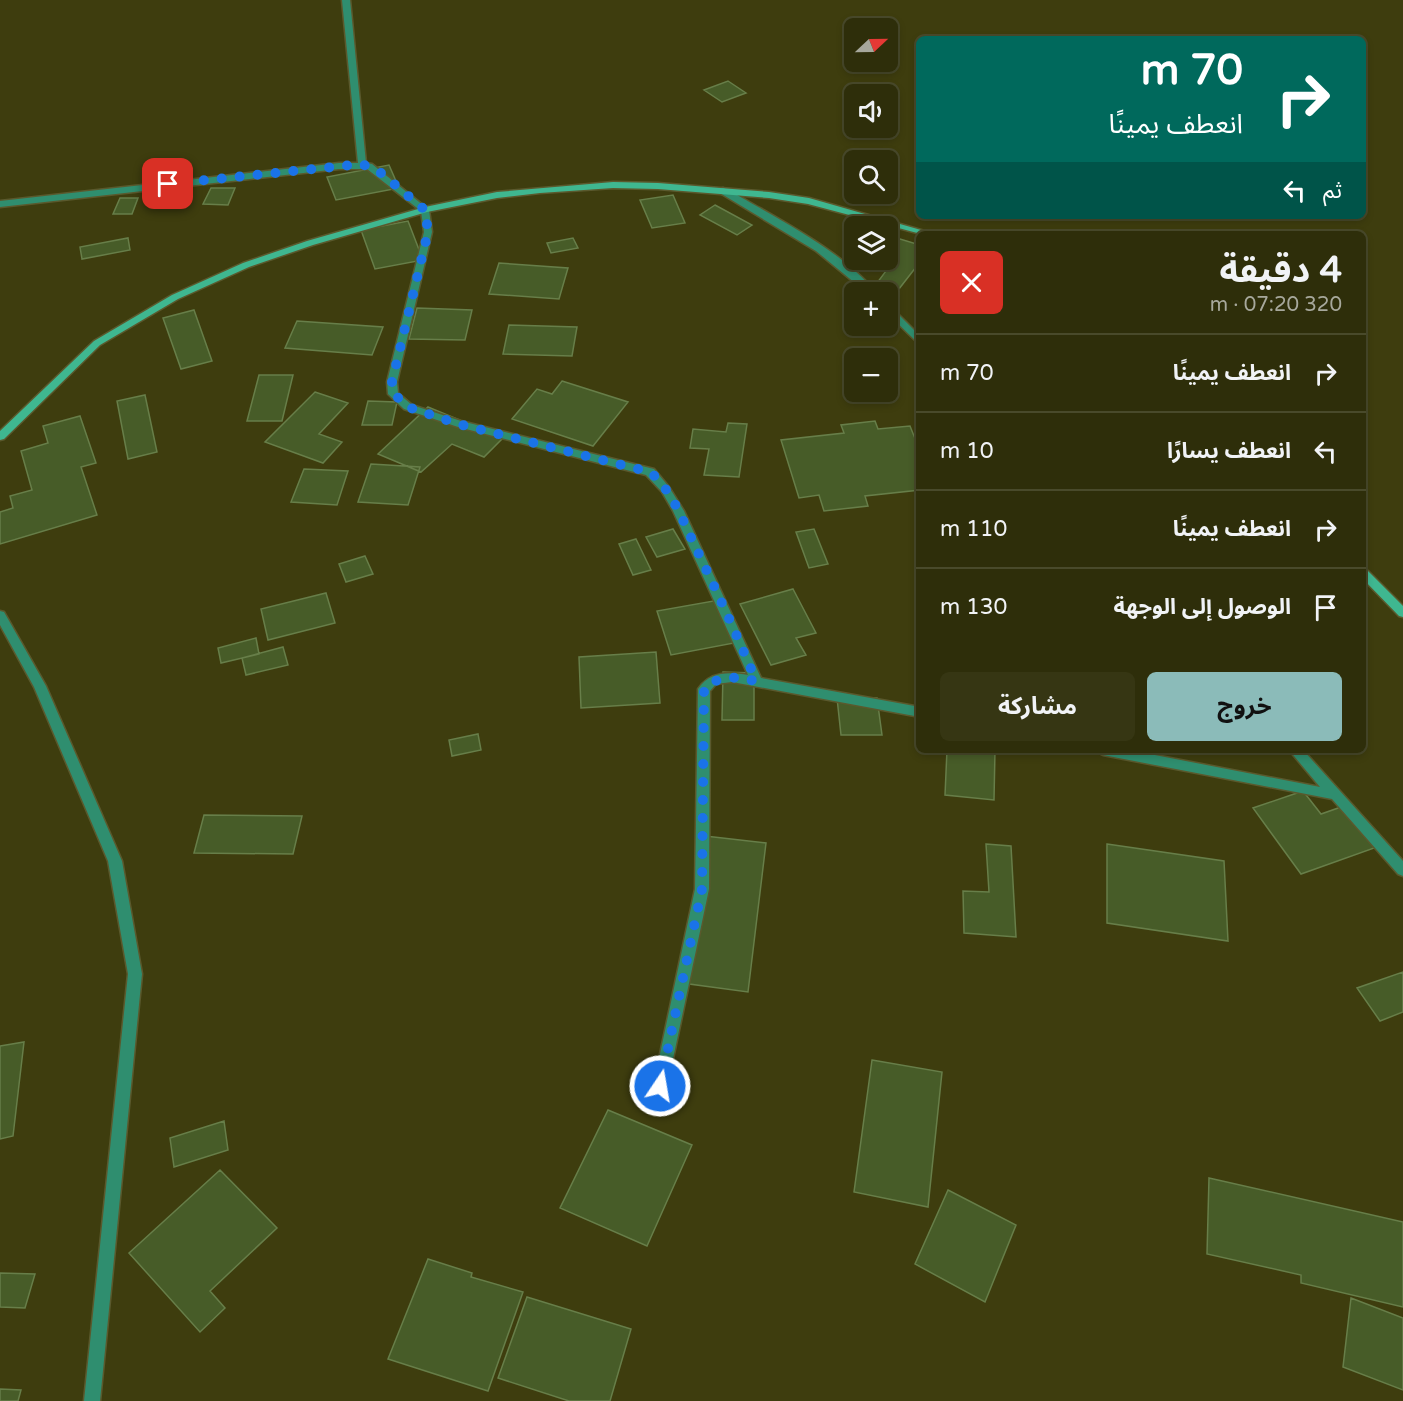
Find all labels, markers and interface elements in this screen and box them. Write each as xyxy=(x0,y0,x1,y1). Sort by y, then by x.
north arrow xyxy=(844,18,898,72)
map controls xyxy=(844,18,898,402)
text: 70 m xyxy=(1141,45,1243,96)
icon: right xyxy=(1264,60,1342,138)
button: sound xyxy=(844,84,898,138)
text: انعطف يمينًا xyxy=(1109,108,1243,141)
button: search xyxy=(844,150,898,204)
pin xyxy=(142,158,193,209)
icon: arrive xyxy=(151,167,184,200)
icon: left xyxy=(1278,174,1311,207)
text: ثم xyxy=(1323,178,1342,204)
button: layers xyxy=(844,216,898,270)
text: 4 دقيقة xyxy=(1219,249,1342,292)
button: close xyxy=(940,251,1003,314)
button: + xyxy=(844,282,898,336)
text: 320 m · 07:20 xyxy=(1210,293,1342,317)
button: − xyxy=(844,348,898,402)
icon: right xyxy=(1309,357,1342,390)
text: 70 m xyxy=(940,360,994,386)
text: انعطف يمينًا xyxy=(1173,360,1291,386)
icon: left xyxy=(1309,435,1342,468)
text: 10 m xyxy=(940,438,994,464)
text: انعطف يسارًا xyxy=(1167,438,1291,464)
icon: right xyxy=(1309,513,1342,546)
text: 110 m xyxy=(940,516,1007,542)
text: انعطف يمينًا xyxy=(1173,516,1291,542)
icon: arrive xyxy=(1309,591,1342,624)
text: 130 m xyxy=(940,594,1007,620)
text: الوصول إلى الوجهة xyxy=(1113,594,1291,620)
button: مشاركة xyxy=(940,672,1135,741)
button: خروج xyxy=(1147,672,1342,741)
position arrow xyxy=(628,1054,692,1118)

